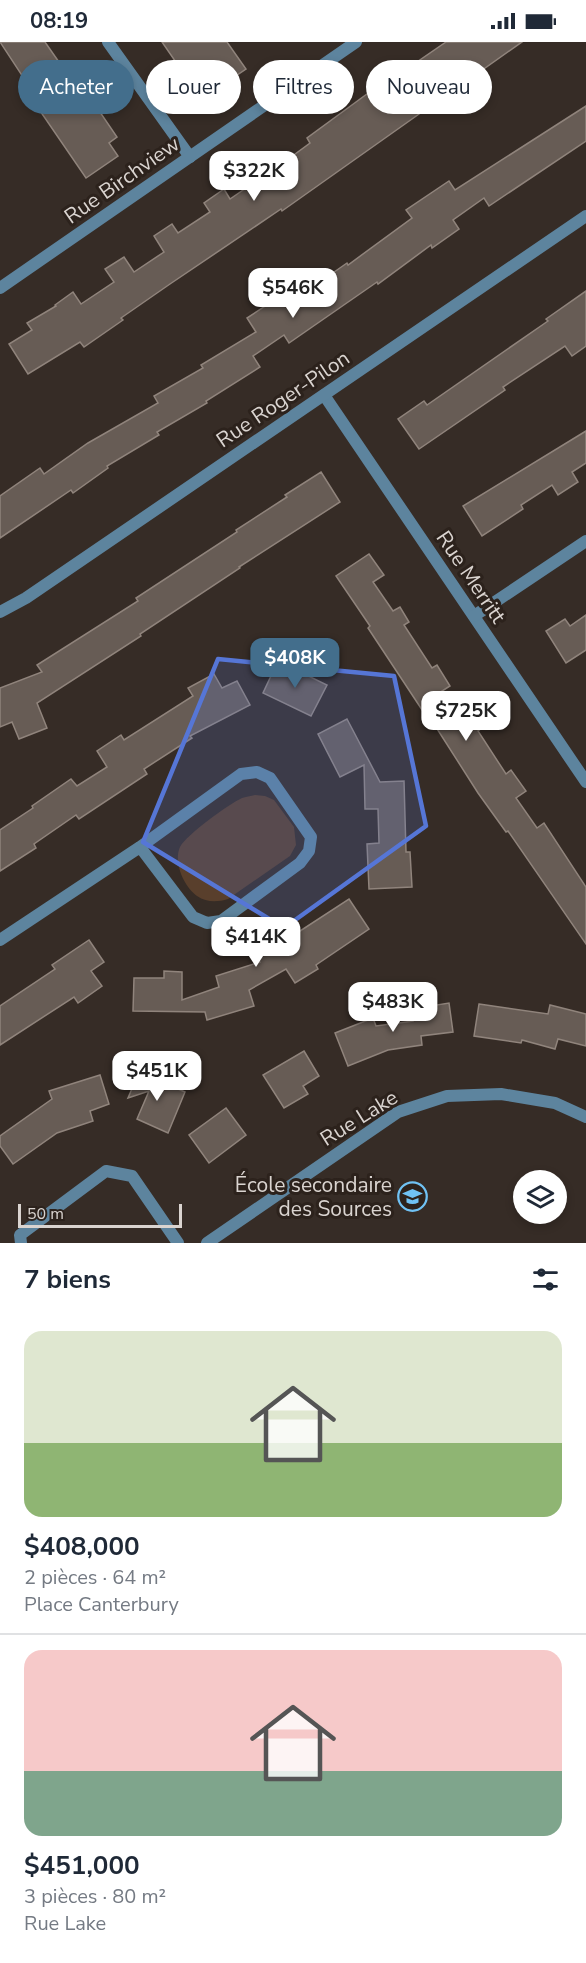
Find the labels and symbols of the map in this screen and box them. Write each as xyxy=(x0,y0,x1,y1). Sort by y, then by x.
street label: Rue Birchview xyxy=(59,130,186,230)
pin: $322K xyxy=(212,151,296,202)
pin: $546K xyxy=(251,268,335,319)
street label: Rue Roger-Pilon xyxy=(211,344,355,454)
street label: Rue Merritt xyxy=(430,525,513,629)
pin: $408K xyxy=(253,638,337,689)
pin: $725K xyxy=(424,691,508,742)
pin: $414K xyxy=(214,917,298,968)
pin: $483K xyxy=(351,982,435,1033)
pin: $451K xyxy=(115,1051,199,1102)
street label: Rue Lake xyxy=(315,1083,403,1153)
place label: École secondaire des Sources xyxy=(235,1171,392,1223)
school or university icon: École secondaire des Sources xyxy=(397,1181,429,1213)
scale bar xyxy=(18,1201,182,1228)

